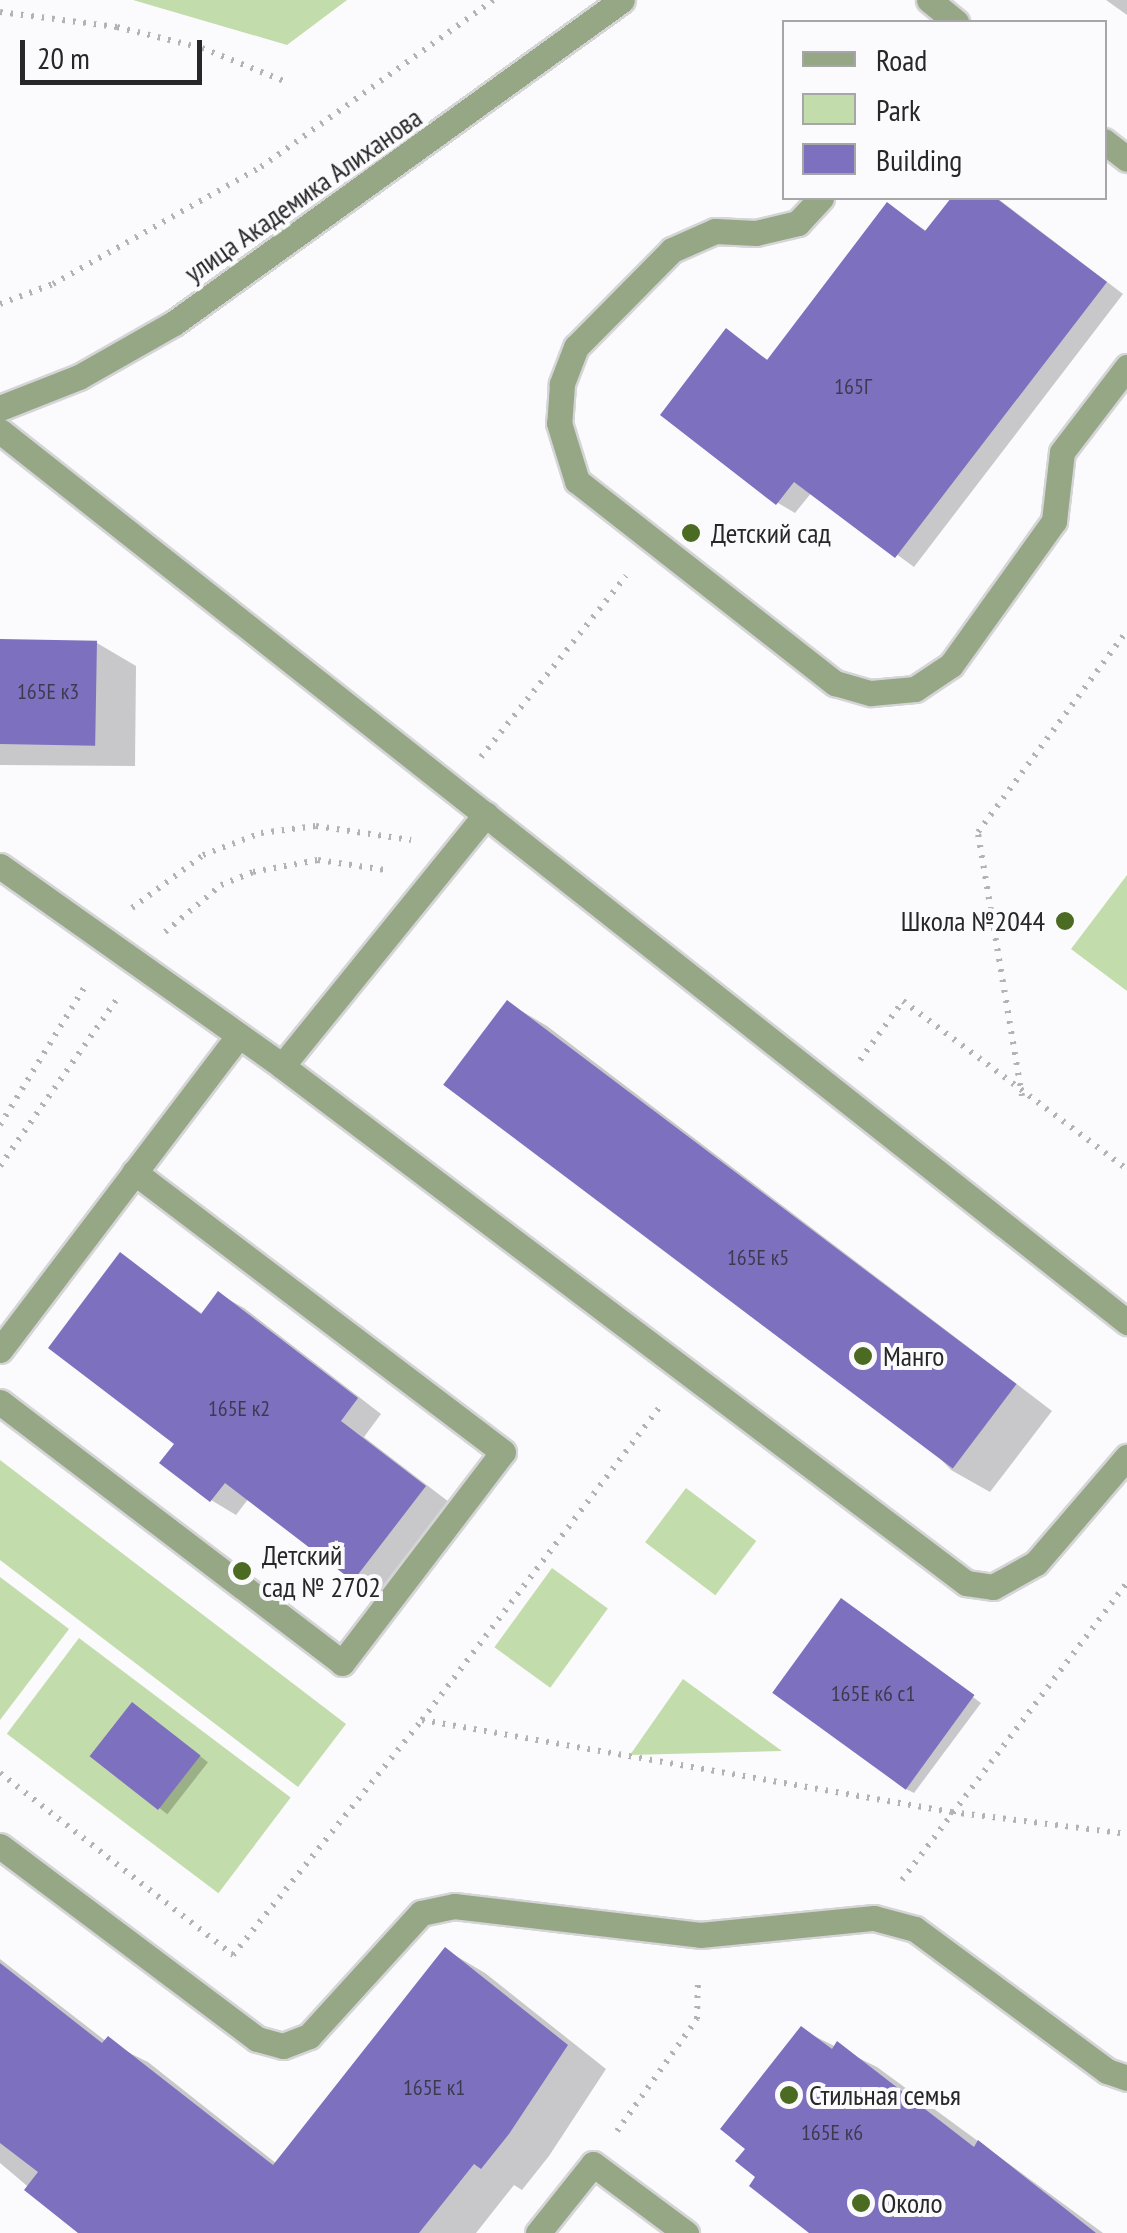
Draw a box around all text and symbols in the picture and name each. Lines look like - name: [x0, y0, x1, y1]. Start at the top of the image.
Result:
- scale bar: [25, 20, 208, 82]
- legend: [782, 20, 1107, 200]
- text: 20 m: [37, 38, 90, 77]
- text: Road: [876, 40, 927, 79]
- text: Park: [876, 90, 921, 129]
- street label: улица Академика Алиханова: [177, 100, 429, 290]
- text: Building: [876, 140, 962, 179]
- house number: 165Г: [834, 374, 872, 400]
- place label: Детский сад: [711, 516, 831, 550]
- marker: Детский сад: [680, 522, 702, 544]
- house number: 165Е к3: [17, 679, 79, 705]
- place label: Школа №2044: [901, 904, 1045, 938]
- marker: Школа №2044: [1054, 910, 1076, 932]
- house number: 165Е к5: [727, 1245, 789, 1271]
- place label: Манго: [883, 1339, 944, 1373]
- marker: Манго: [852, 1345, 874, 1367]
- house number: 165Е к2: [208, 1396, 270, 1422]
- place label: Детский сад № 2702: [262, 1538, 381, 1604]
- marker: Детский сад № 2702: [231, 1560, 253, 1582]
- house number: 165Е к6 с1: [831, 1681, 915, 1707]
- house number: 165Е к1: [403, 2075, 465, 2101]
- place label: Стильная семья: [809, 2078, 961, 2112]
- marker: Стильная семья: [778, 2084, 800, 2106]
- house number: 165Е к6: [801, 2120, 863, 2146]
- place label: Около: [881, 2186, 943, 2220]
- marker: Около: [850, 2192, 872, 2214]

